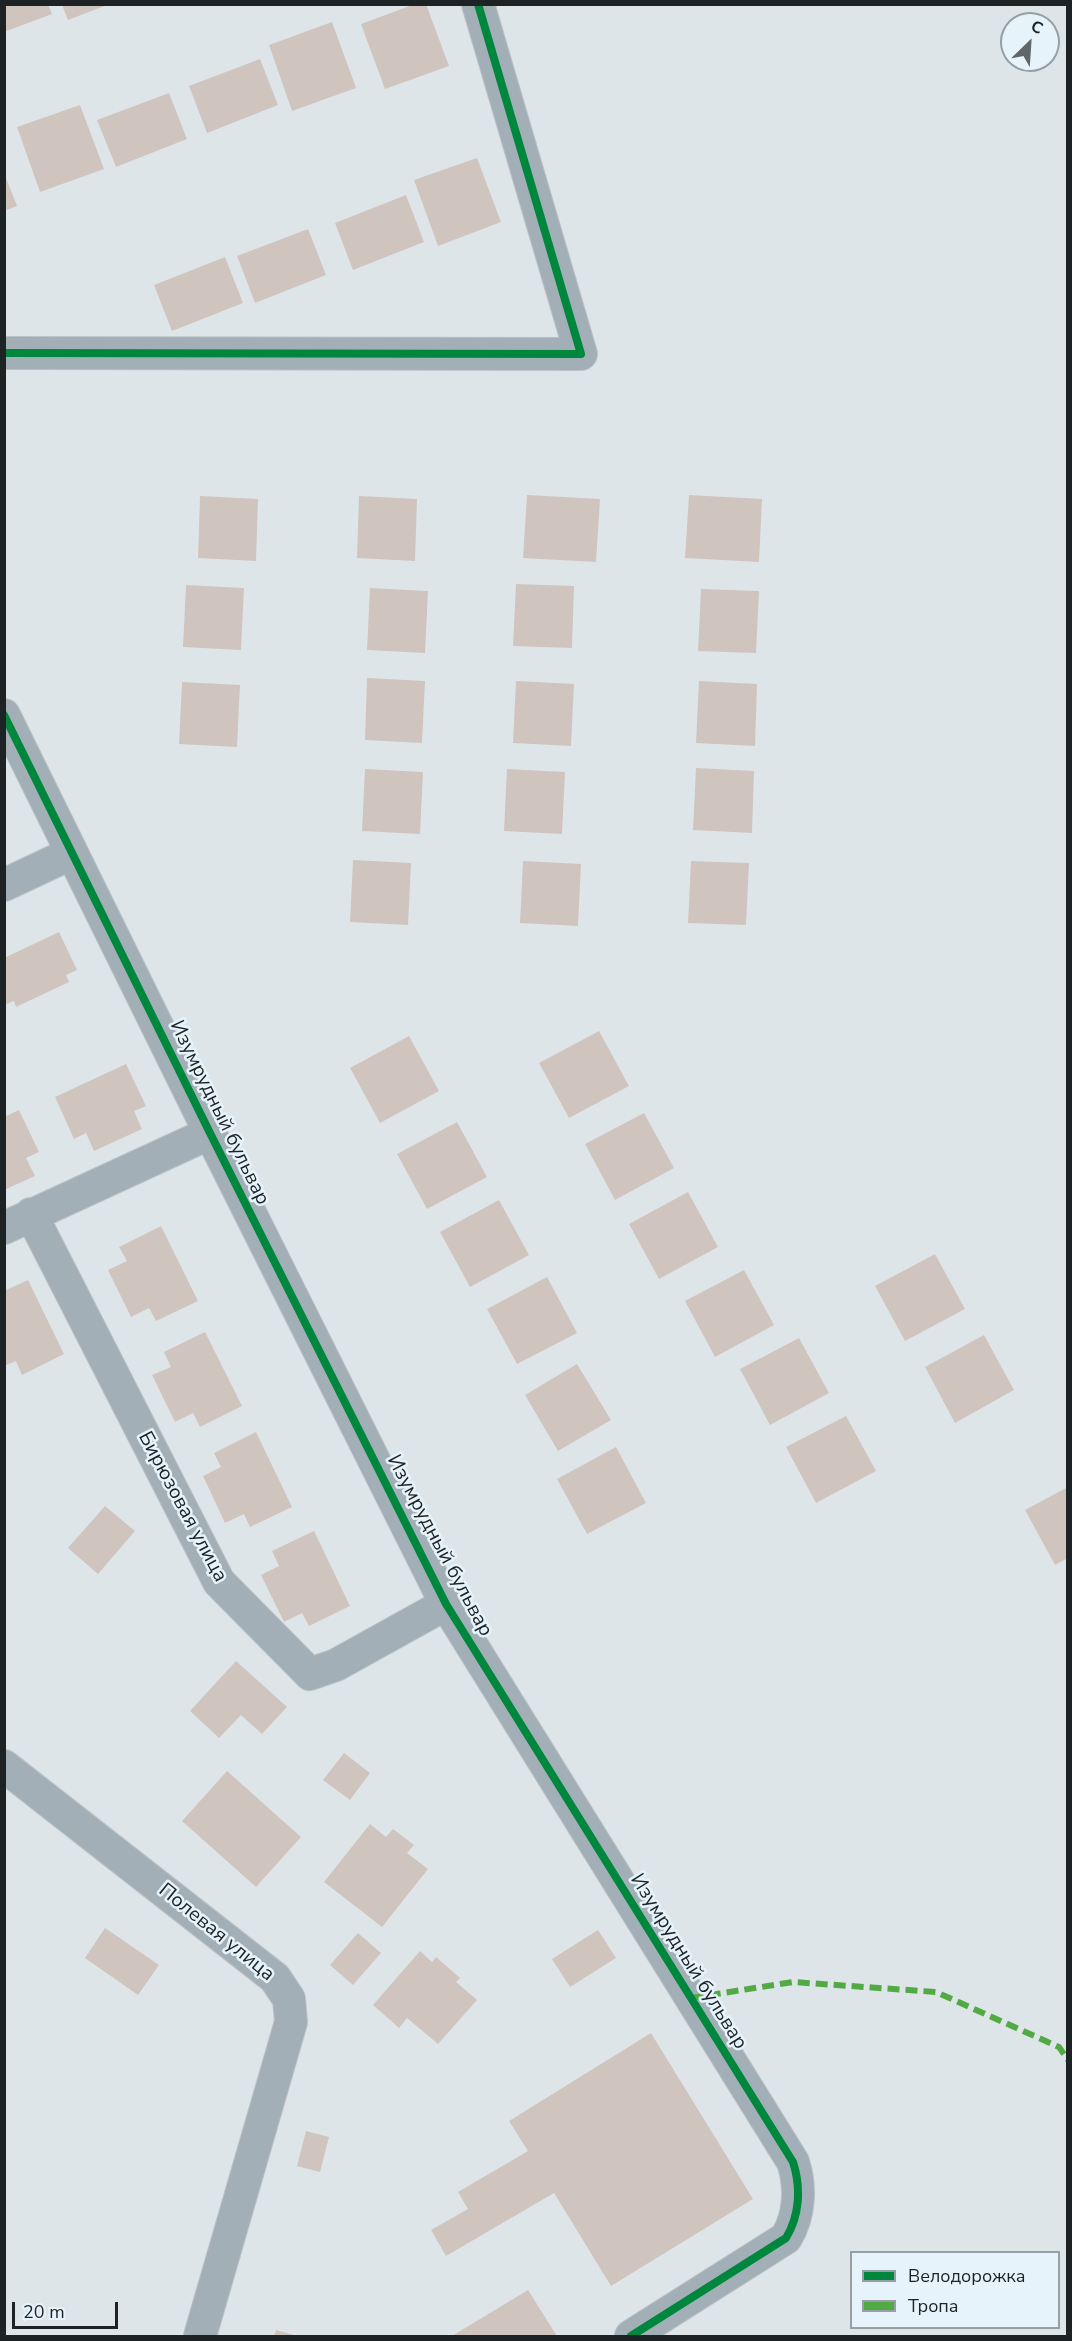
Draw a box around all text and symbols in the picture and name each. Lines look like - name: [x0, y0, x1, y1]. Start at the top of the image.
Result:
- north arrow: [1000, 12, 1060, 72]
- text: С: [1027, 15, 1046, 40]
- street label: Изумрудный бульвар: [164, 1017, 274, 1209]
- street label: Бирюзовая улица: [132, 1428, 232, 1586]
- street label: Изумрудный бульвар: [381, 1451, 497, 1641]
- street label: Изумрудный бульвар: [624, 1870, 752, 2054]
- street label: Полевая улица: [153, 1879, 279, 1987]
- legend: [850, 2251, 1060, 2329]
- text: Велодорожка: [908, 2264, 1025, 2288]
- scale bar: [15, 2290, 122, 2328]
- text: Тропа: [908, 2294, 959, 2318]
- text: 20 m: [23, 2300, 65, 2324]

